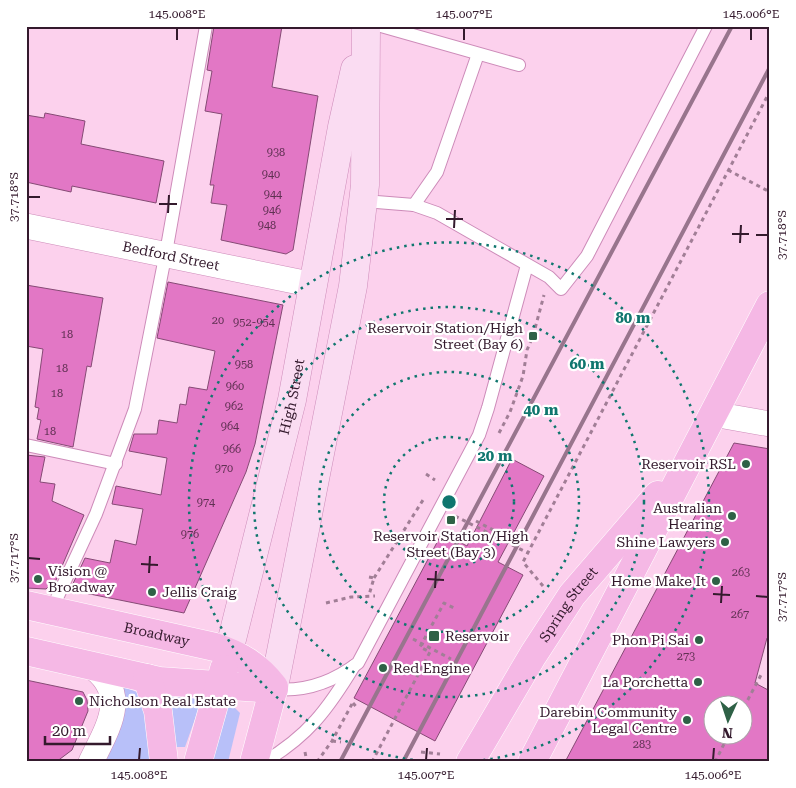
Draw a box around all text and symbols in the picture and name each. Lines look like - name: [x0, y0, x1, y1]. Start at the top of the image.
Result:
- text: 145.008°E: [149, 7, 205, 21]
- text: 145.007°E: [436, 7, 492, 21]
- text: 145.006°E: [723, 7, 779, 21]
- house number: 938: [267, 146, 285, 159]
- house number: 940: [262, 168, 280, 181]
- text: 37.718°S: [7, 172, 21, 222]
- house number: 944: [264, 188, 283, 201]
- house number: 946: [263, 204, 281, 217]
- text: 37.718°S: [775, 210, 789, 260]
- house number: 948: [258, 219, 276, 232]
- street label: Bedford Street: [121, 238, 221, 273]
- text: 80 m: [615, 309, 651, 327]
- house number: 20: [212, 314, 224, 327]
- house number: 952-954: [233, 316, 276, 329]
- place label: Reservoir Station/High Street (Bay 6): [367, 320, 523, 352]
- house number: 18: [61, 328, 73, 341]
- marker: Reservoir Station/High Street (Bay 6): [527, 330, 539, 342]
- text: 60 m: [569, 355, 605, 373]
- house number: 958: [235, 358, 253, 371]
- street label: High Street: [276, 358, 307, 436]
- house number: 18: [56, 362, 68, 375]
- house number: 960: [226, 380, 244, 393]
- house number: 18: [51, 387, 63, 400]
- house number: 962: [225, 400, 243, 413]
- text: 40 m: [523, 401, 559, 419]
- house number: 964: [221, 420, 240, 433]
- house number: 18: [44, 425, 56, 438]
- house number: 966: [223, 443, 241, 456]
- text: 20 m: [477, 447, 513, 465]
- place label: Reservoir RSL: [641, 456, 736, 472]
- marker: Reservoir RSL: [740, 458, 752, 470]
- house number: 970: [215, 462, 233, 475]
- centre of rings: [440, 493, 458, 511]
- house number: 974: [197, 496, 216, 509]
- place label: Australian Hearing: [653, 500, 722, 532]
- marker: Australian Hearing: [726, 510, 738, 522]
- marker: Reservoir Station/High Street (Bay 3): [445, 514, 457, 526]
- house number: 976: [181, 528, 199, 541]
- place label: Reservoir Station/High Street (Bay 3): [373, 528, 529, 560]
- text: 37.717°S: [7, 533, 21, 583]
- place label: Shine Lawyers: [616, 534, 715, 550]
- marker: Shine Lawyers: [719, 536, 731, 548]
- place label: Vision @ Broadway: [48, 563, 115, 595]
- street label: Spring Street: [536, 563, 601, 645]
- house number: 263: [732, 566, 750, 579]
- text: 37.717°S: [775, 572, 789, 622]
- marker: Vision @ Broadway: [32, 573, 44, 585]
- place label: Home Make It: [611, 573, 706, 589]
- marker: Home Make It: [710, 575, 722, 587]
- place label: Jellis Craig: [162, 584, 236, 600]
- marker: Jellis Craig: [146, 586, 158, 598]
- house number: 267: [731, 608, 749, 621]
- street label: Broadway: [122, 619, 192, 649]
- place label: Reservoir: [445, 628, 509, 644]
- marker: Reservoir: [427, 629, 441, 643]
- place label: Phon Pi Sai: [612, 632, 690, 648]
- marker: Phon Pi Sai: [693, 634, 705, 646]
- house number: 273: [677, 650, 695, 663]
- place label: Red Engine: [393, 660, 470, 676]
- marker: Red Engine: [377, 662, 389, 674]
- place label: La Porchetta: [603, 674, 688, 690]
- marker: La Porchetta: [692, 676, 704, 688]
- place label: Nicholson Real Estate: [89, 693, 236, 709]
- marker: Nicholson Real Estate: [73, 695, 85, 707]
- north arrow: [704, 696, 754, 746]
- place label: Darebin Community Legal Centre: [539, 704, 678, 736]
- scale bar: [45, 713, 110, 745]
- marker: Darebin Community Legal Centre: [681, 714, 693, 726]
- text: 20 m: [52, 722, 87, 740]
- text: N: [721, 725, 733, 741]
- house number: 283: [633, 738, 651, 751]
- text: 145.008°E: [111, 768, 167, 782]
- text: 145.007°E: [398, 768, 454, 782]
- text: 145.006°E: [685, 768, 741, 782]

